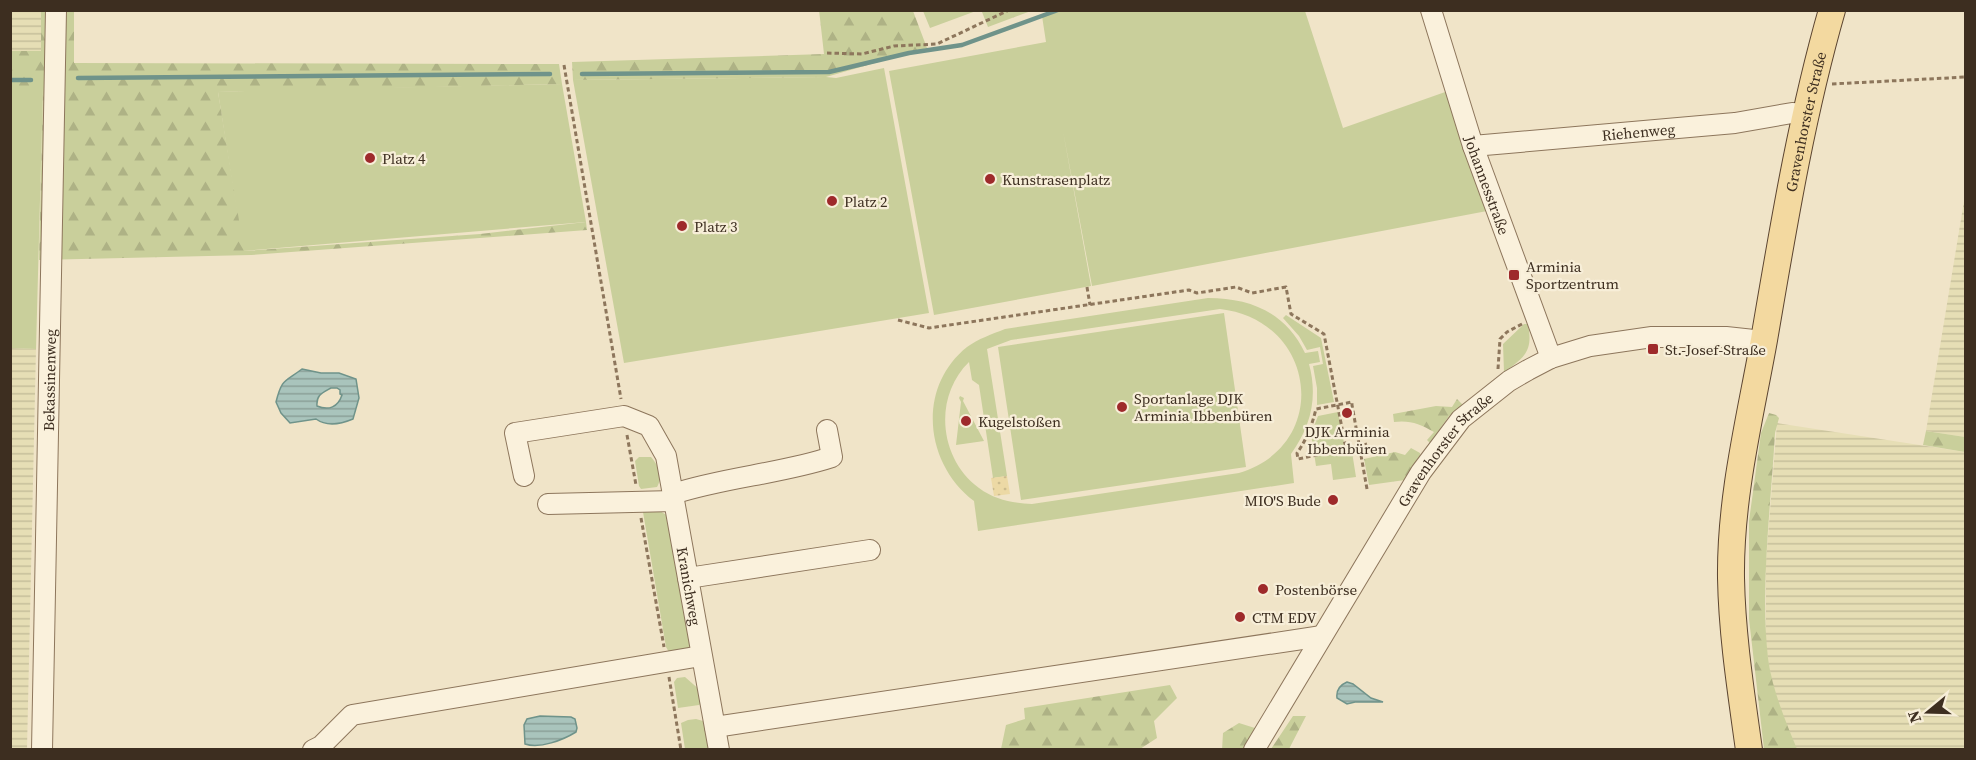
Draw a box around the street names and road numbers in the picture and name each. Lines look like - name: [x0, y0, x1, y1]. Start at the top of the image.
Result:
- street label: Gravenhorster Straße: [1780, 49, 1831, 193]
- street label: Riehenweg: [1601, 118, 1676, 145]
- street label: Johannesstraße: [1460, 132, 1515, 238]
- street label: Bekassinenweg: [38, 328, 60, 431]
- street label: Gravenhorster Straße: [1392, 387, 1497, 511]
- street label: Kranichweg: [672, 545, 707, 628]

